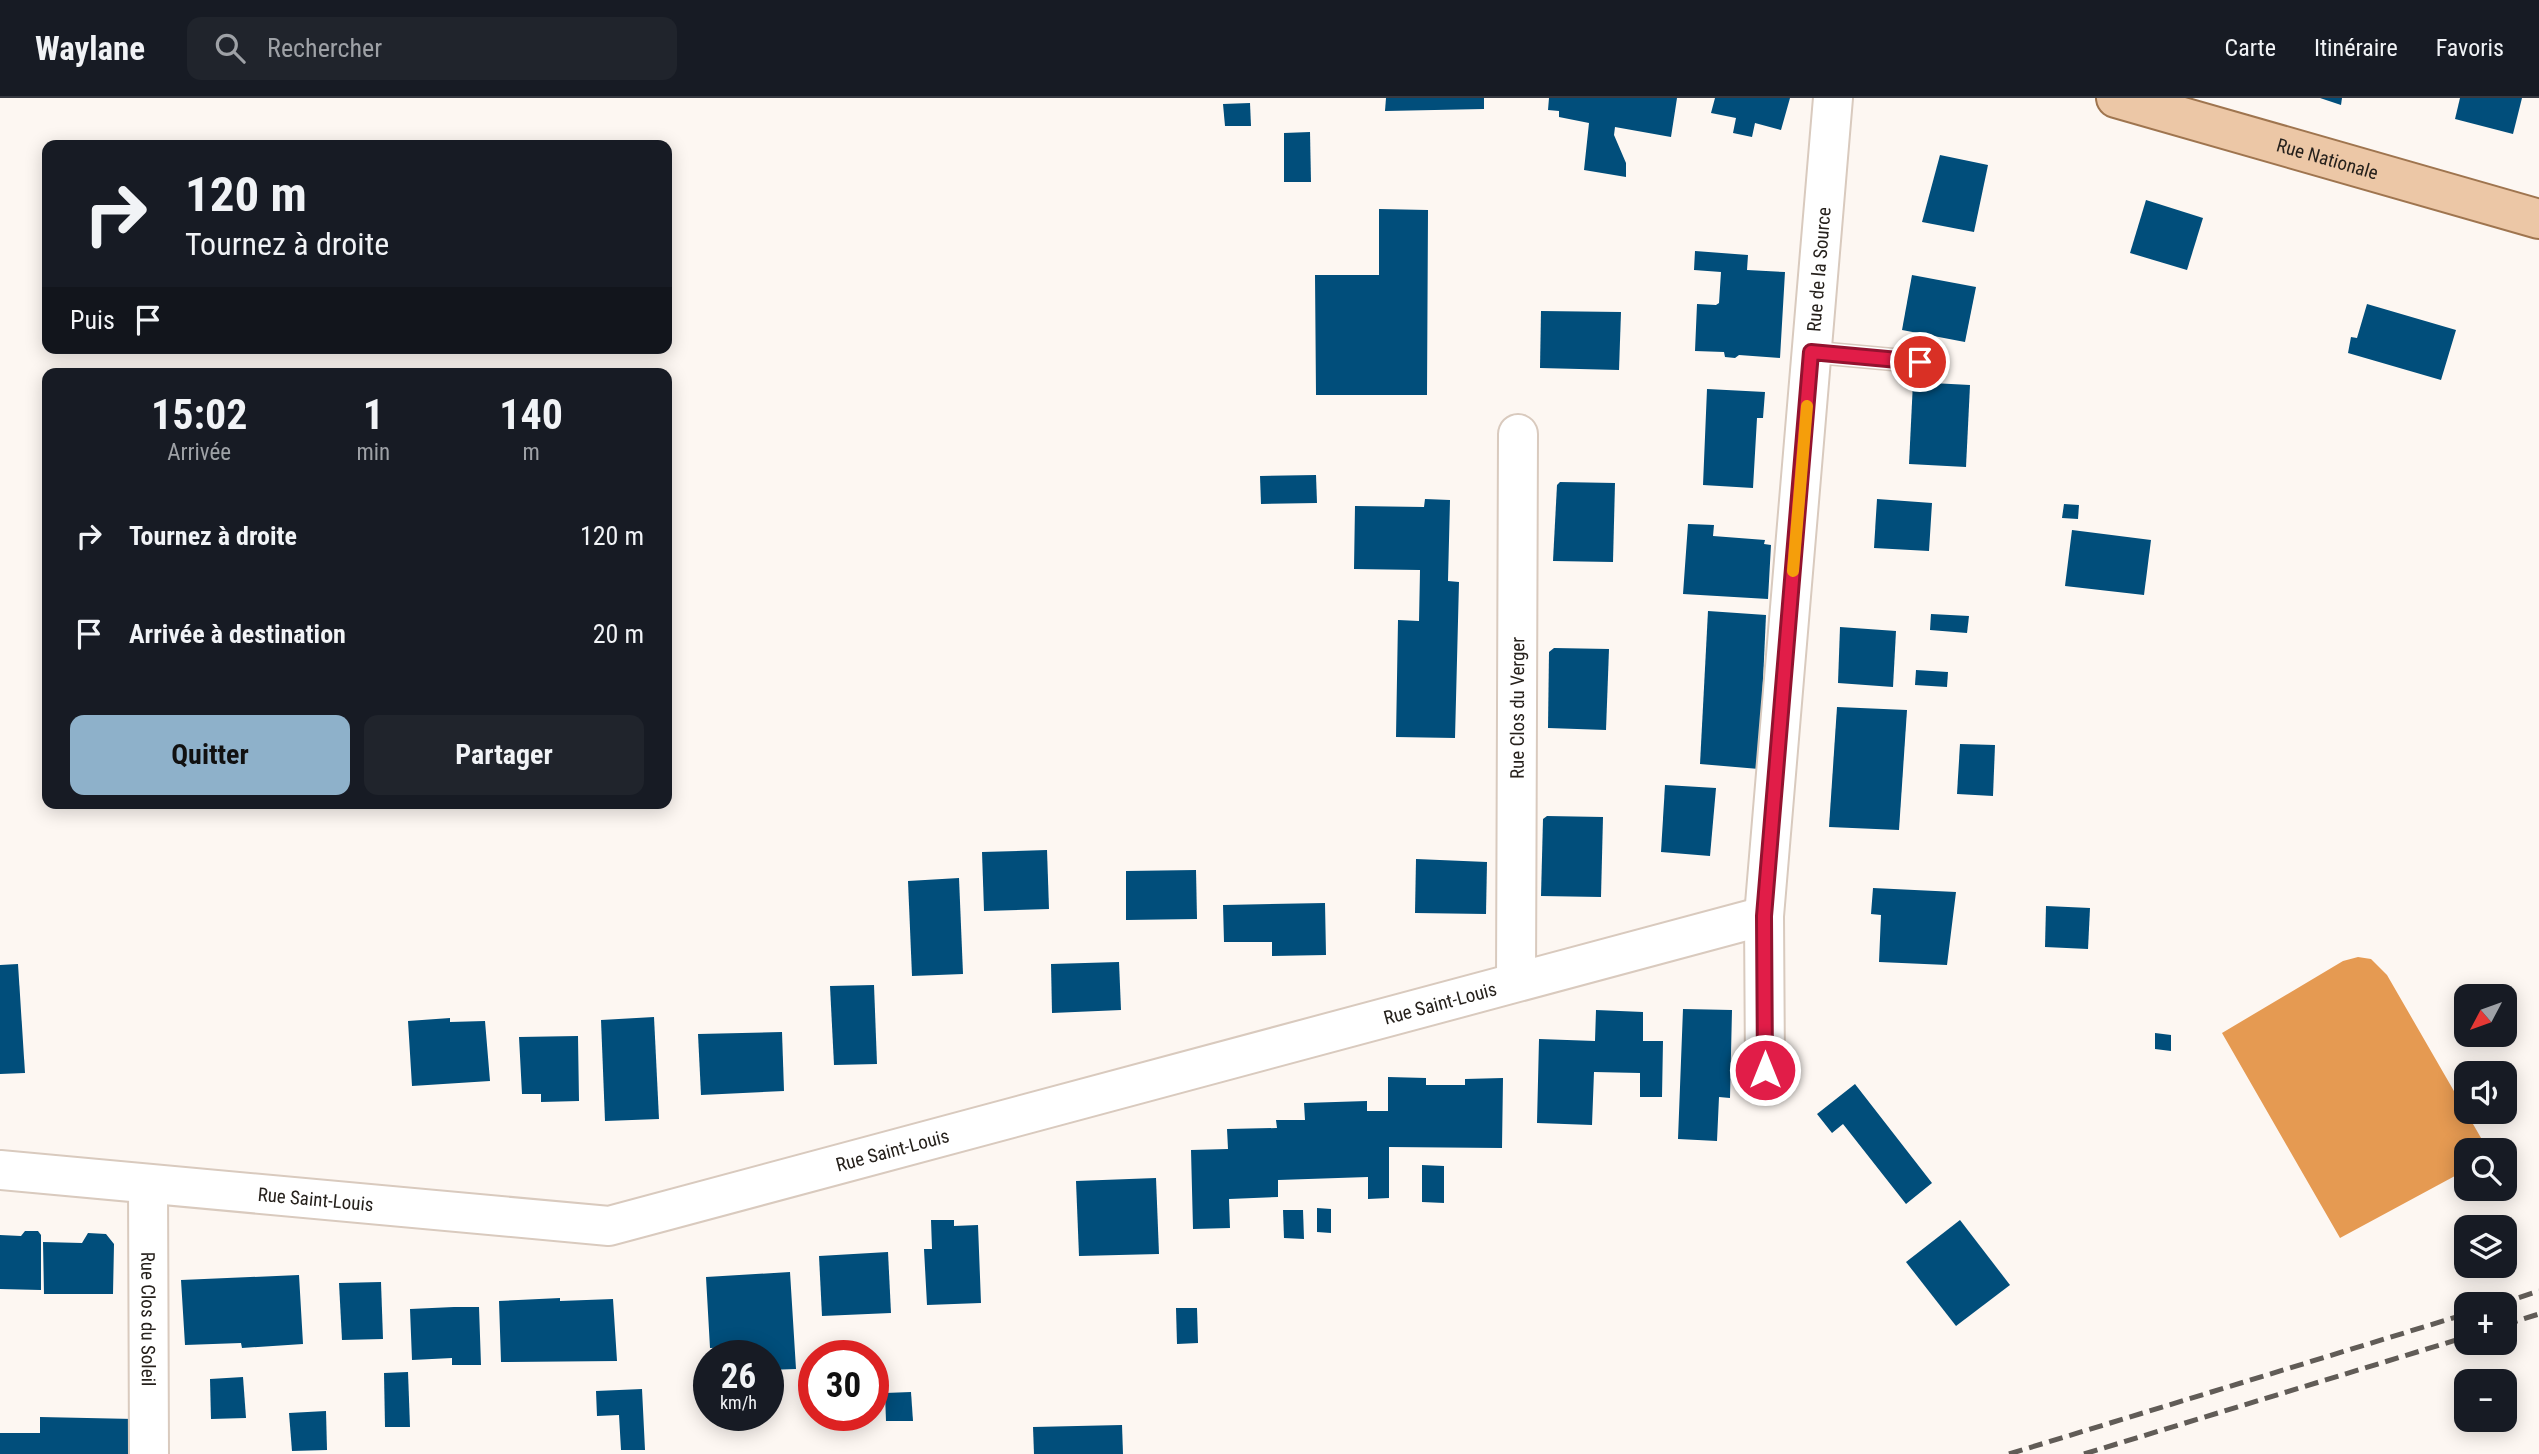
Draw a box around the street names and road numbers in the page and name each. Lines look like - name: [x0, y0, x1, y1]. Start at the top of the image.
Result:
- street label: Rue Nationale: [2274, 134, 2381, 184]
- street label: Rue de la Source: [1802, 206, 1836, 333]
- street label: Rue Clos du Verger: [1506, 637, 1529, 779]
- street label: Rue Saint-Louis: [1381, 977, 1499, 1030]
- street label: Rue Saint-Louis: [833, 1124, 952, 1177]
- street label: Rue Saint-Louis: [257, 1183, 375, 1216]
- street label: Rue Clos du Soleil: [136, 1252, 160, 1386]

